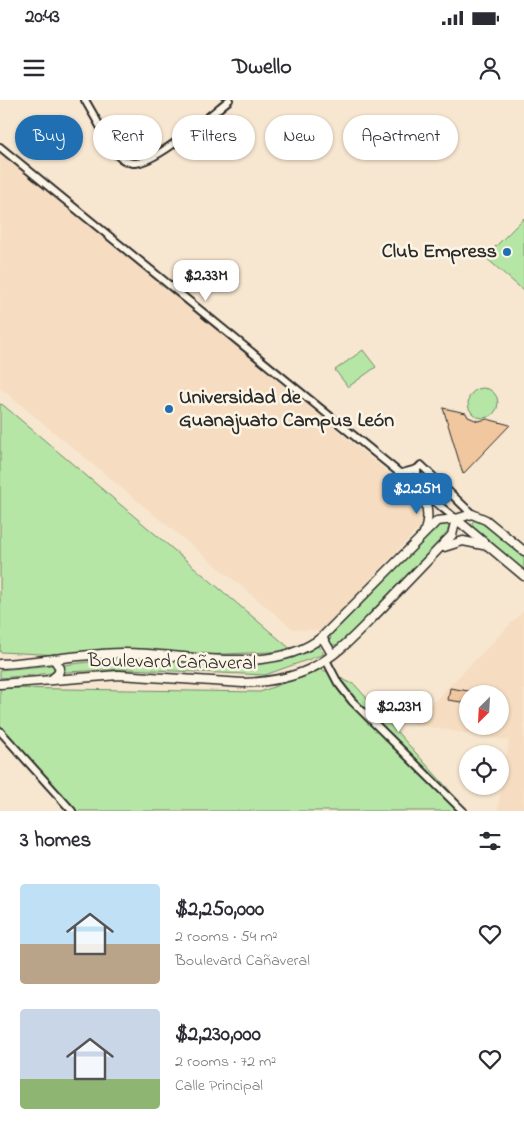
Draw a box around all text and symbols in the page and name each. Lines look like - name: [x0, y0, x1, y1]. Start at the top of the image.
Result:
- text: 20:43: [25, 4, 60, 31]
- text: Dwello: [232, 52, 292, 84]
- icon: menu: [20, 54, 48, 82]
- icon: person: [476, 54, 504, 82]
- chip: Buy: [15, 115, 83, 160]
- chip: Rent: [93, 115, 162, 160]
- chip: Filters: [172, 115, 255, 160]
- chip: New: [265, 115, 333, 160]
- chip: Apartment: [343, 115, 458, 160]
- place label: Club Empress: [382, 238, 497, 267]
- marker: Club Empress: [501, 246, 513, 258]
- pin: $2.33M: [165, 260, 247, 302]
- text: $2.33M: [184, 264, 228, 288]
- place label: Universidad de Guanajuato Campus León: [179, 384, 394, 436]
- marker: Universidad de Guanajuato Campus León: [163, 403, 175, 415]
- pin: $2.25M: [376, 472, 458, 515]
- text: $2.25M: [393, 477, 441, 501]
- street label: Boulevard Cañaveral: [86, 647, 257, 679]
- north arrow: [459, 685, 509, 735]
- map controls: [459, 685, 509, 795]
- pin: $2.23M: [358, 690, 440, 733]
- text: $2.23M: [376, 695, 422, 719]
- button: locate: [459, 745, 509, 795]
- text: 3 homes: [20, 826, 91, 856]
- icon: filters: [476, 827, 504, 855]
- text: $2,250,000: [175, 895, 264, 925]
- icon: home: [60, 904, 120, 964]
- icon: heart: [476, 920, 504, 948]
- text: 2 rooms · 54 m²: [175, 925, 277, 949]
- text: Boulevard Cañaveral: [175, 949, 310, 973]
- text: $2,230,000: [175, 1020, 261, 1050]
- icon: home: [60, 1029, 120, 1089]
- icon: heart: [476, 1045, 504, 1073]
- text: 2 rooms · 72 m²: [175, 1050, 276, 1074]
- text: Calle Principal: [175, 1074, 263, 1098]

